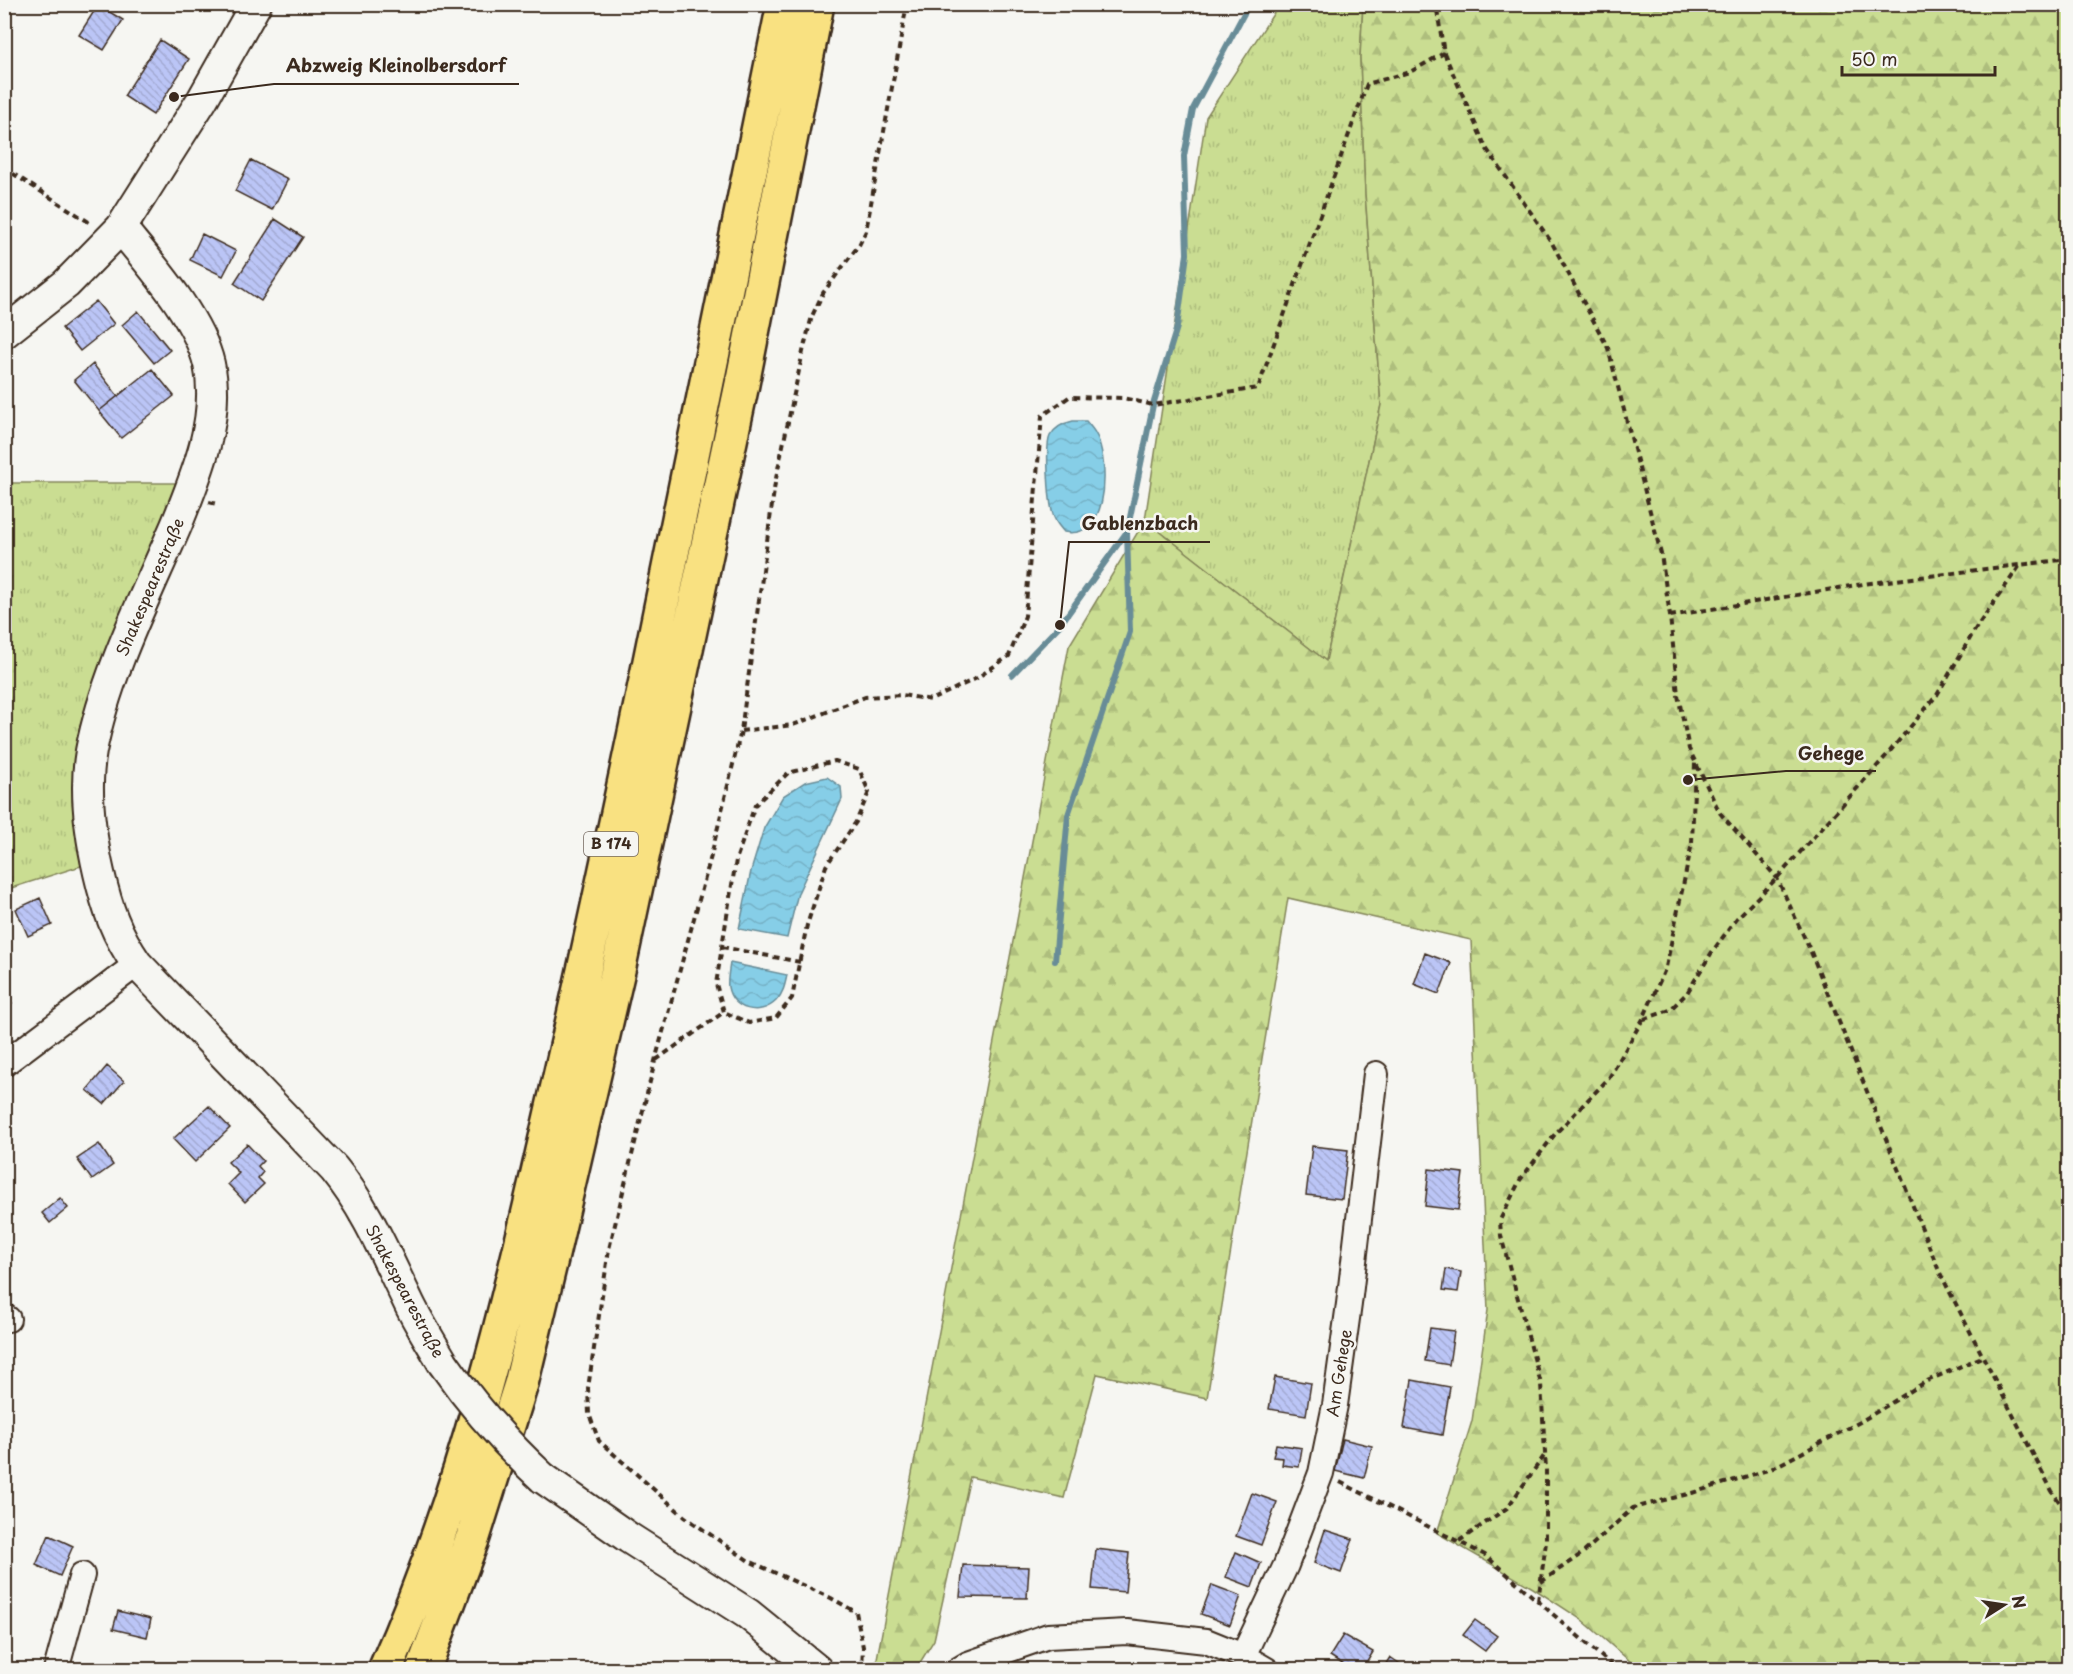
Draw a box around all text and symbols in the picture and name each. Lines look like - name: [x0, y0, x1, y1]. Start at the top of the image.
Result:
- scale bar: [1842, 39, 1995, 77]
- text: 50 m: [1851, 45, 1898, 72]
- callout: Abzweig Kleinolbersdorf: [274, 48, 519, 84]
- text: Abzweig Kleinolbersdorf: [286, 51, 508, 78]
- callout: Gablenzbach: [1069, 506, 1210, 542]
- text: Gablenzbach: [1082, 509, 1198, 536]
- street label: Shakespearestraße: [109, 514, 189, 660]
- callout: Gehege: [1786, 735, 1876, 771]
- text: Gehege: [1798, 739, 1864, 766]
- road number: B 174: [584, 832, 638, 856]
- street label: Shakespearestraße: [361, 1219, 451, 1362]
- street label: Am Gehege: [1319, 1327, 1357, 1418]
- north arrow: [1974, 1575, 2034, 1635]
- text: N: [2007, 1593, 2033, 1610]

